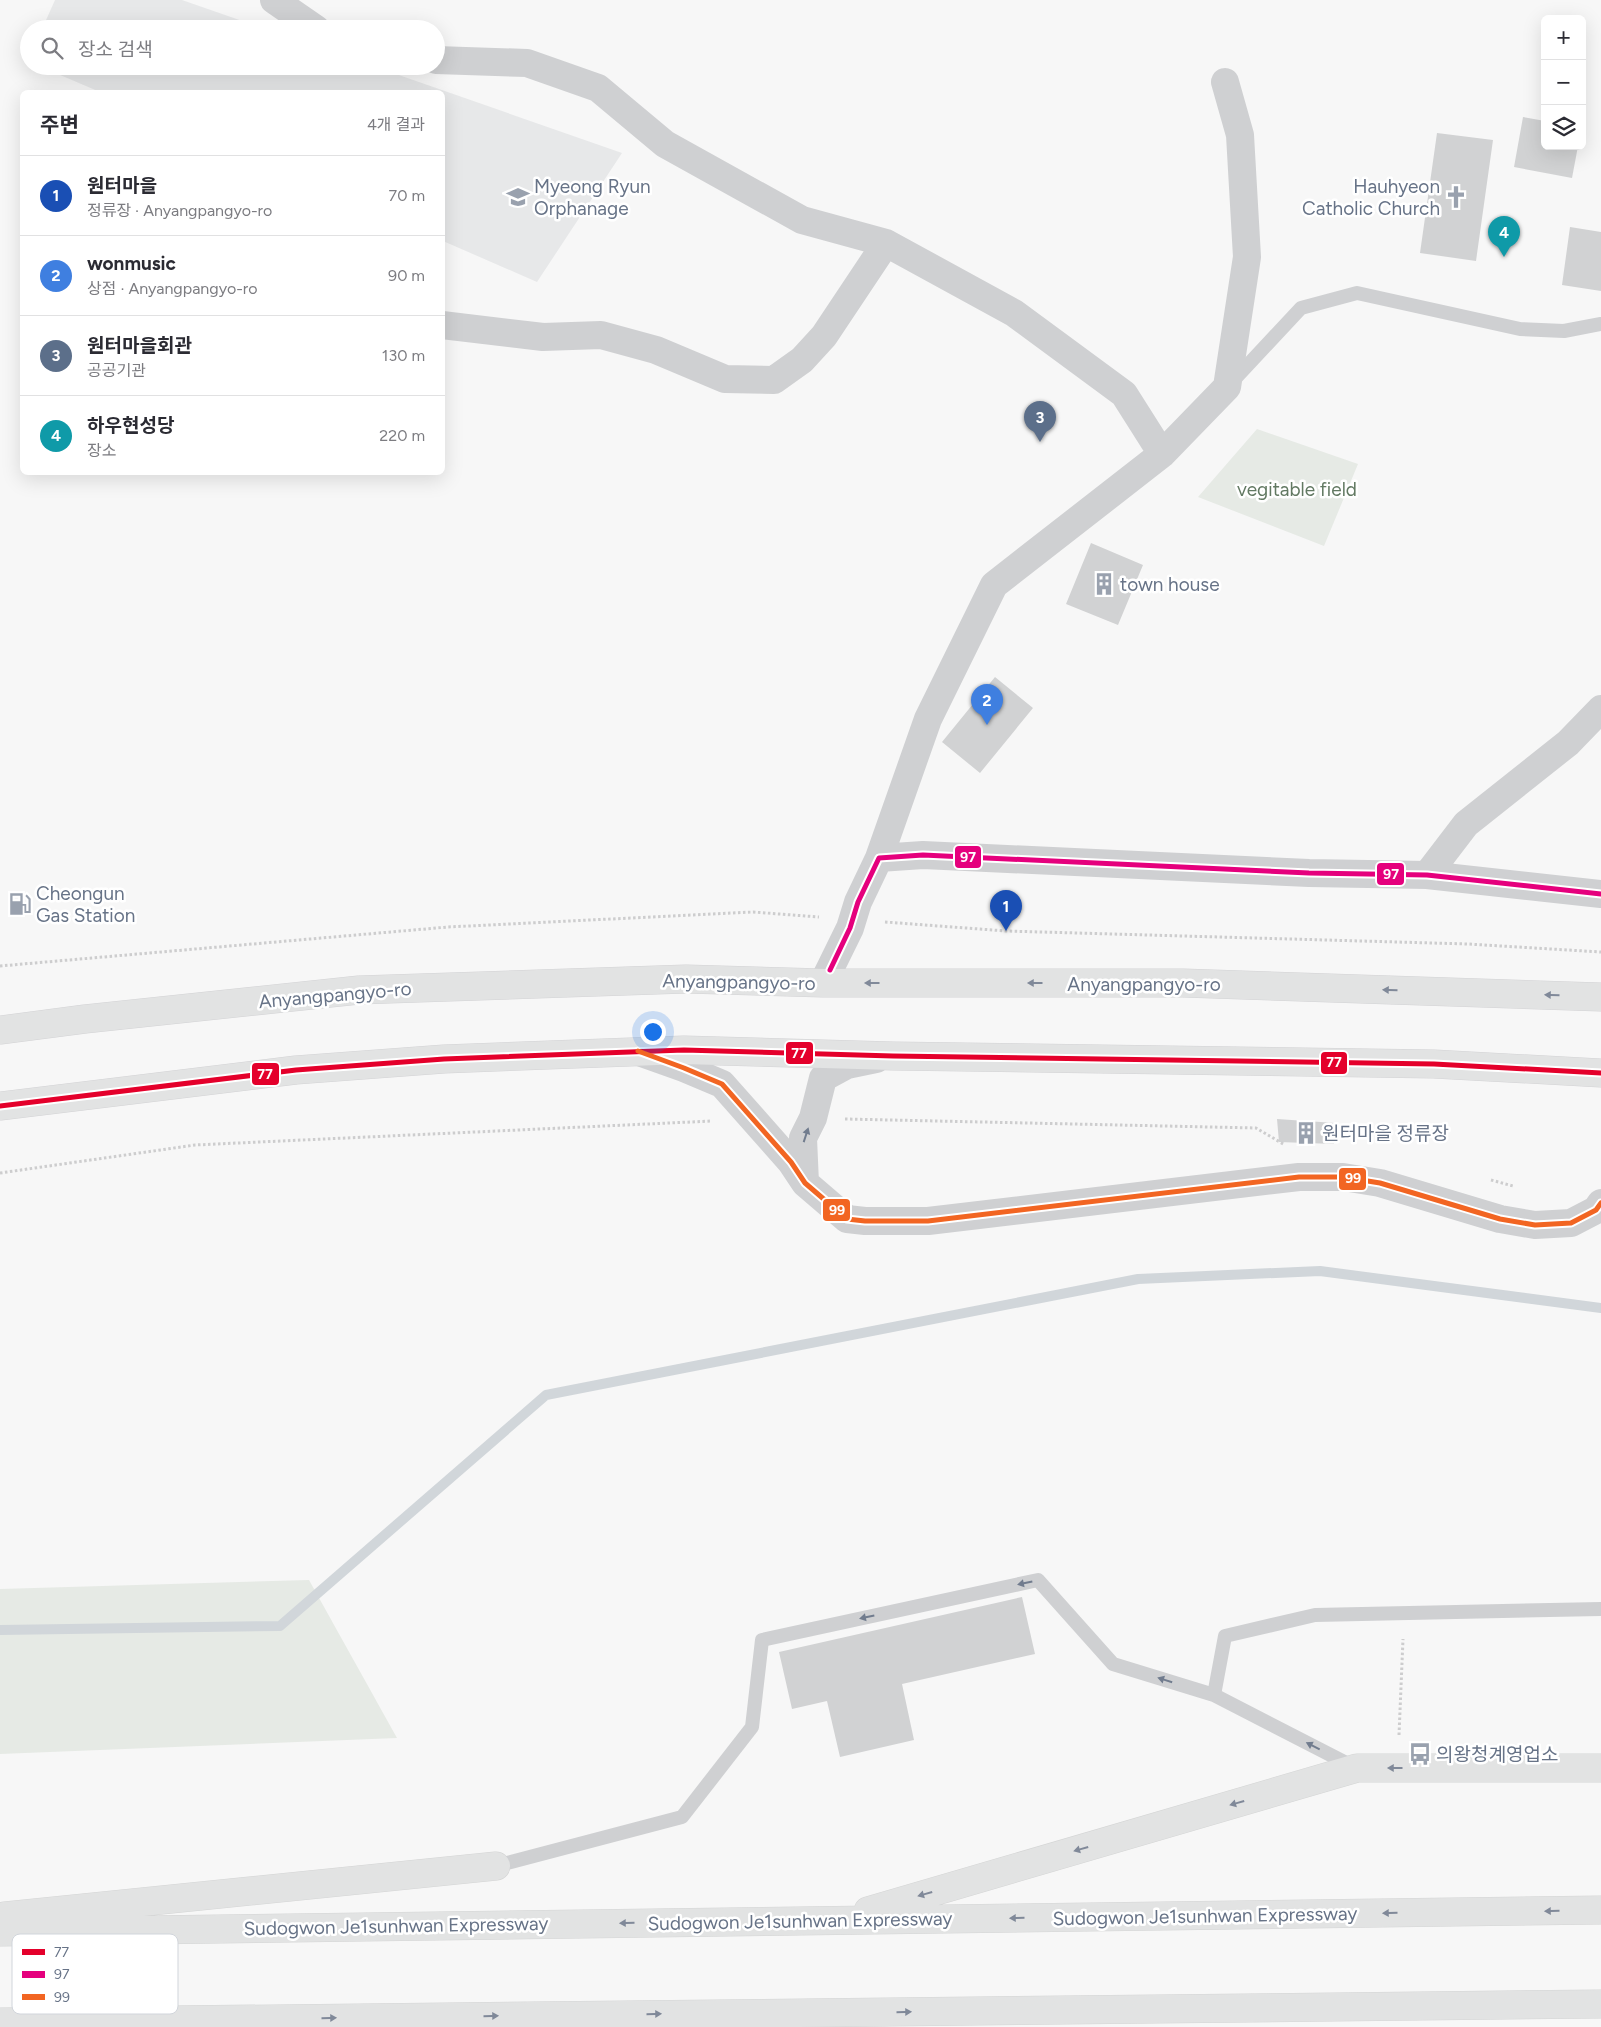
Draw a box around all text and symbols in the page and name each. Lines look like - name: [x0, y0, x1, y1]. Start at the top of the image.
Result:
- map controls: [1541, 15, 1586, 150]
- button: +: [1541, 15, 1586, 60]
- search box: [20, 20, 445, 75]
- icon: search: [38, 34, 66, 62]
- text: 장소 검색: [78, 38, 153, 61]
- button: −: [1541, 60, 1586, 105]
- button: layers: [1541, 105, 1586, 150]
- text: 주변: [40, 112, 79, 137]
- text: 4개 결과: [367, 115, 425, 134]
- text: 원터마을: [87, 174, 157, 197]
- place label: Myeong Ryun Orphanage: [534, 175, 651, 220]
- place label: Hauhyeon Catholic Church: [1302, 175, 1440, 220]
- school or university icon: Myeong Ryun Orphanage: [505, 184, 531, 210]
- church icon: Hauhyeon Catholic Church: [1443, 184, 1469, 210]
- text: 1: [53, 186, 59, 205]
- text: 70 m: [389, 186, 425, 205]
- text: 정류장 · Anyangpangyo-ro: [87, 201, 272, 220]
- pin: 4: [1488, 216, 1520, 257]
- text: wonmusic: [87, 252, 176, 275]
- text: 2: [51, 266, 61, 285]
- text: 90 m: [388, 266, 425, 285]
- text: 상점 · Anyangpangyo-ro: [87, 279, 258, 298]
- text: 원터마을회관: [87, 334, 192, 357]
- text: 3: [52, 346, 60, 365]
- text: 130 m: [382, 346, 425, 365]
- text: 공공기관: [87, 361, 146, 380]
- pin: 3: [1024, 401, 1056, 442]
- text: 하우현성당: [87, 414, 174, 437]
- text: 4: [51, 426, 61, 445]
- text: 220 m: [379, 426, 425, 445]
- text: 장소: [87, 441, 116, 460]
- park label: vegitable field: [1237, 478, 1357, 501]
- building icon: town house: [1091, 571, 1117, 597]
- place label: town house: [1120, 573, 1220, 596]
- pin: 2: [971, 684, 1003, 725]
- line badge: 97: [954, 845, 982, 869]
- text: 97: [960, 849, 976, 866]
- line badge: 97: [1376, 862, 1405, 886]
- text: 97: [1383, 866, 1399, 883]
- place label: Cheongun Gas Station: [36, 882, 135, 927]
- pin: 1: [990, 890, 1022, 931]
- fuel station icon: Cheongun Gas Station: [7, 891, 33, 917]
- street label: Anyangpangyo-ro: [662, 969, 816, 995]
- street label: Anyangpangyo-ro: [1067, 973, 1221, 996]
- street label: Anyangpangyo-ro: [258, 977, 412, 1013]
- one-way arrow: [864, 979, 880, 987]
- one-way arrow: [1027, 979, 1043, 987]
- one-way arrow: [1382, 986, 1398, 994]
- one-way arrow: [1544, 991, 1560, 999]
- your location: [640, 1019, 666, 1045]
- line badge: 77: [785, 1041, 814, 1065]
- text: 77: [791, 1045, 807, 1062]
- line badge: 77: [1320, 1051, 1348, 1075]
- text: 77: [1326, 1054, 1342, 1071]
- line badge: 77: [251, 1062, 280, 1086]
- text: 77: [257, 1066, 273, 1083]
- building icon: 원터마을 정류장: [1293, 1120, 1319, 1146]
- place label: 원터마을 정류장: [1322, 1122, 1449, 1145]
- one-way arrow: [802, 1127, 810, 1142]
- line badge: 99: [1338, 1167, 1367, 1191]
- text: 99: [1345, 1170, 1361, 1187]
- line badge: 99: [822, 1198, 851, 1222]
- text: 99: [829, 1202, 845, 1219]
- one-way arrow: [1018, 1579, 1033, 1587]
- one-way arrow: [859, 1613, 874, 1621]
- one-way arrow: [1158, 1675, 1173, 1683]
- bus stop icon: 의왕청계영업소: [1407, 1741, 1433, 1767]
- one-way arrow: [1306, 1742, 1320, 1750]
- place label: 의왕청계영업소: [1436, 1743, 1558, 1766]
- one-way arrow: [1387, 1764, 1403, 1772]
- one-way arrow: [1230, 1800, 1245, 1808]
- one-way arrow: [1074, 1845, 1089, 1853]
- one-way arrow: [918, 1891, 933, 1899]
- street label: Sudogwon Je1sunhwan Expressway: [1052, 1902, 1358, 1930]
- street label: Sudogwon Je1sunhwan Expressway: [647, 1907, 953, 1935]
- one-way arrow: [1544, 1907, 1560, 1915]
- one-way arrow: [1382, 1909, 1398, 1917]
- street label: Sudogwon Je1sunhwan Expressway: [243, 1912, 549, 1940]
- one-way arrow: [1009, 1914, 1025, 1922]
- one-way arrow: [619, 1919, 635, 1927]
- legend: [12, 1934, 178, 2014]
- text: 77: [54, 1944, 70, 1961]
- text: 97: [54, 1966, 70, 1983]
- text: 99: [54, 1989, 70, 2006]
- one-way arrow: [896, 2007, 912, 2015]
- one-way arrow: [646, 2010, 662, 2018]
- one-way arrow: [483, 2012, 499, 2020]
- one-way arrow: [321, 2014, 337, 2022]

